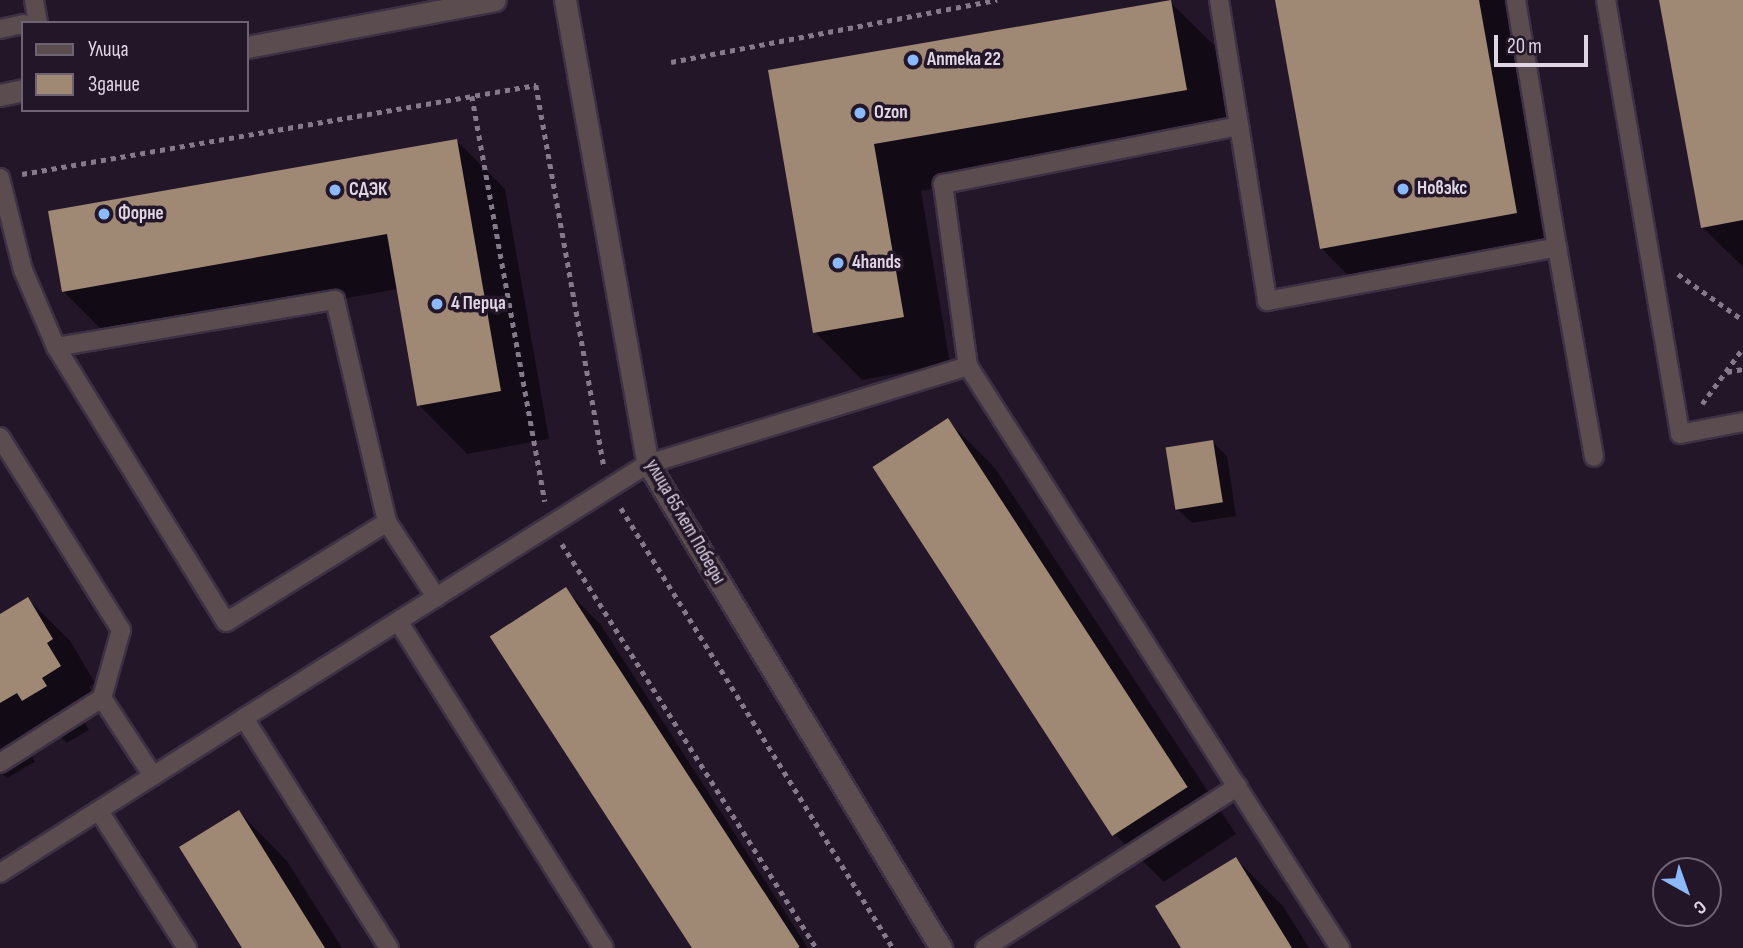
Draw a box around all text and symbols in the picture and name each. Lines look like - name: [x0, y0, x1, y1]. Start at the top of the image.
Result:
- legend: [21, 21, 248, 112]
- scale bar: [1498, 21, 1592, 65]
- text: 20 m: [1507, 34, 1542, 59]
- text: Улица: [88, 37, 129, 62]
- place label: Аптека 22: [927, 49, 1001, 71]
- marker: Аптека 22: [905, 52, 921, 68]
- text: Здание: [88, 72, 140, 97]
- place label: Ozon: [874, 102, 908, 124]
- marker: Ozon: [852, 105, 868, 121]
- place label: Новэкс: [1417, 178, 1467, 200]
- place label: СДЭК: [349, 179, 387, 201]
- marker: Новэкс: [1395, 181, 1411, 197]
- marker: СДЭК: [327, 182, 343, 198]
- place label: Форне: [118, 203, 164, 225]
- marker: Форне: [96, 206, 112, 222]
- place label: 4hands: [852, 252, 901, 274]
- marker: 4hands: [830, 255, 846, 271]
- place label: 4 Перца: [451, 293, 506, 315]
- marker: 4 Перца: [429, 296, 445, 312]
- street label: улица 65 лет Победы: [640, 456, 730, 588]
- north arrow: [1652, 857, 1722, 927]
- text: С: [1688, 895, 1711, 919]

